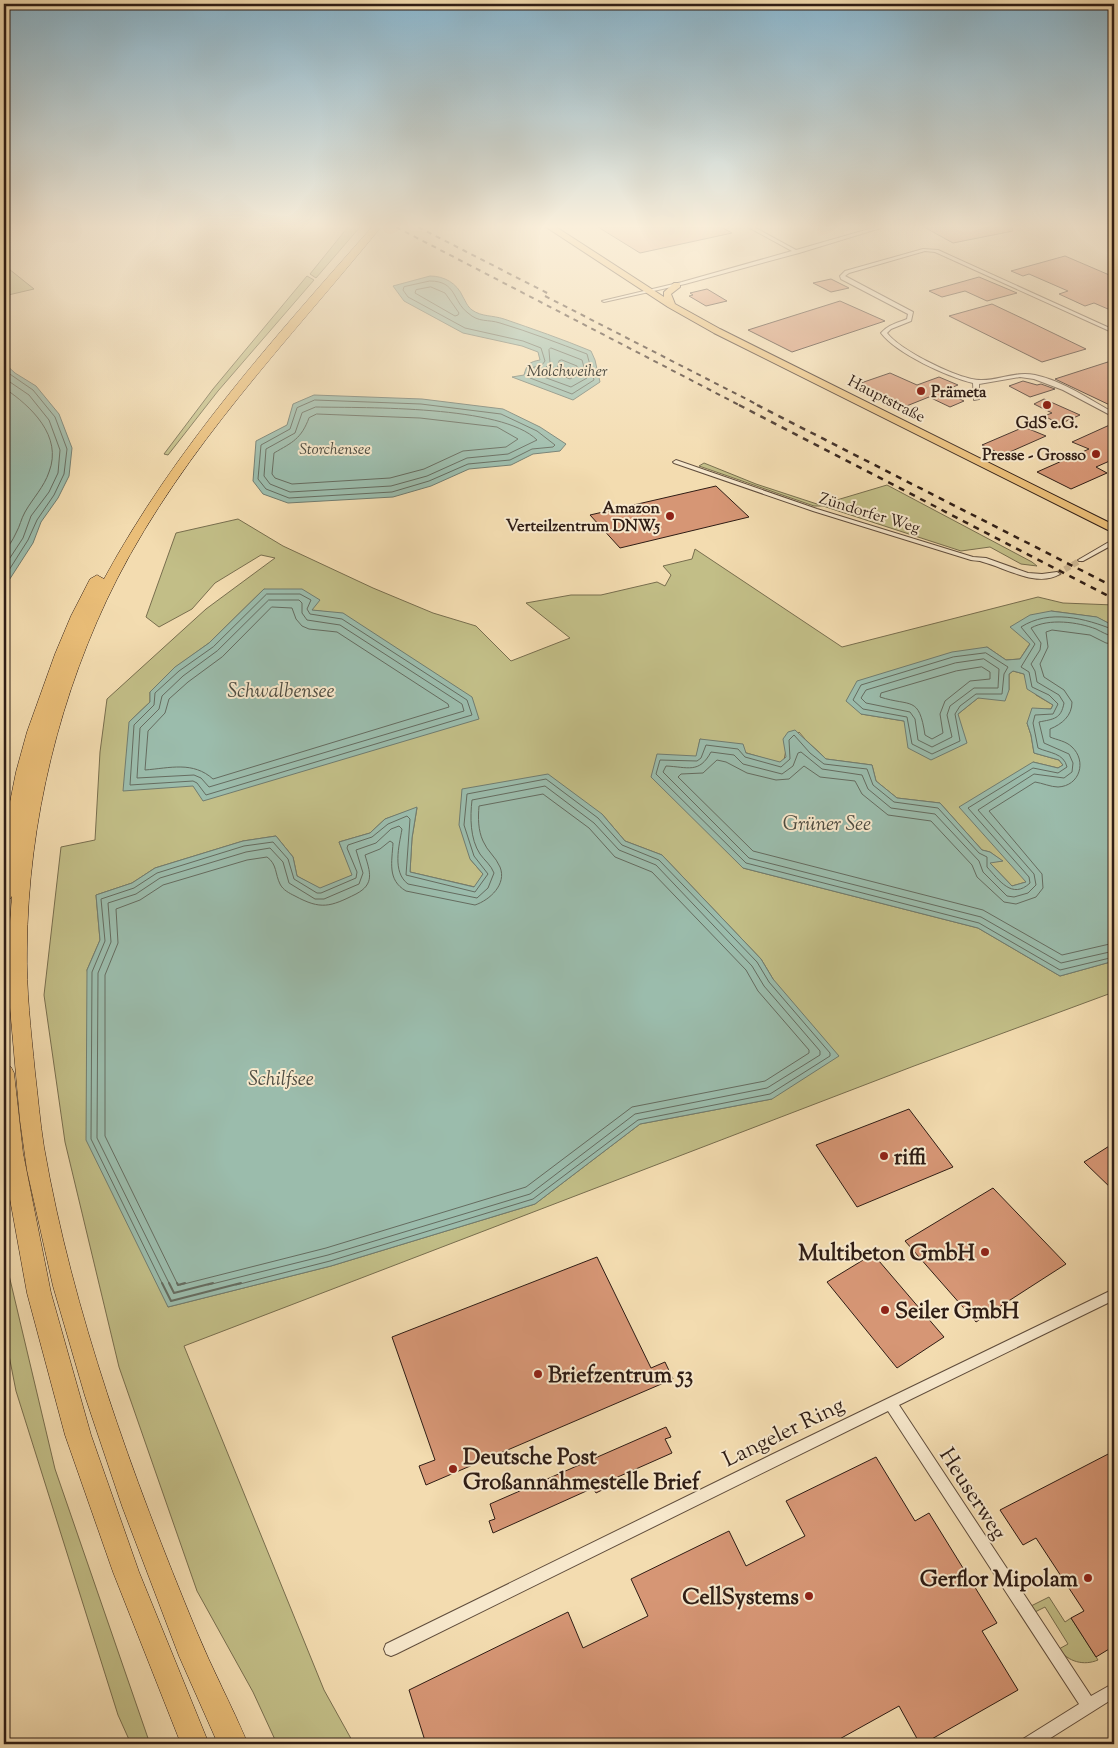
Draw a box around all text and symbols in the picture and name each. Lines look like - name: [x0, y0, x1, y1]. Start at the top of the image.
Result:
- water label: Molchweiher: [526, 361, 608, 384]
- street label: Hauptstraße: [843, 371, 929, 430]
- place label: Prämeta: [931, 382, 987, 405]
- marker: Prämeta: [915, 385, 927, 397]
- marker: GdS e.G.: [1041, 399, 1053, 411]
- place label: GdS e.G.: [1016, 413, 1078, 436]
- water label: Storchensee: [299, 439, 371, 462]
- place label: Presse - Grosso: [982, 445, 1086, 468]
- marker: Presse - Grosso: [1090, 448, 1102, 460]
- street label: Zündorfer Weg: [816, 488, 923, 541]
- place label: Amazon Verteilzentrum DNW5: [506, 498, 661, 539]
- marker: Amazon Verteilzentrum DNW5: [664, 510, 676, 522]
- water label: Schwalbensee: [227, 678, 335, 707]
- water label: Grüner See: [783, 811, 871, 840]
- water label: Schilfsee: [248, 1066, 314, 1095]
- place label: riffi: [894, 1143, 926, 1175]
- marker: riffi: [878, 1150, 890, 1162]
- place label: Multibeton GmbH: [798, 1239, 976, 1271]
- marker: Multibeton GmbH: [979, 1246, 991, 1258]
- place label: Seiler GmbH: [895, 1297, 1020, 1329]
- marker: Seiler GmbH: [879, 1304, 891, 1316]
- place label: Briefzentrum 53: [548, 1361, 693, 1393]
- marker: Briefzentrum 53: [532, 1368, 544, 1380]
- street label: Langeler Ring: [718, 1390, 851, 1477]
- street label: Heuserweg: [930, 1442, 1013, 1547]
- place label: Deutsche Post Großannahmestelle Brief: [463, 1443, 701, 1500]
- marker: Deutsche Post Großannahmestelle Brief: [447, 1463, 459, 1475]
- place label: Gerflor Mipolam: [920, 1565, 1079, 1597]
- marker: Gerflor Mipolam: [1082, 1572, 1094, 1584]
- place label: CellSystems: [682, 1583, 799, 1615]
- marker: CellSystems: [803, 1590, 815, 1602]

